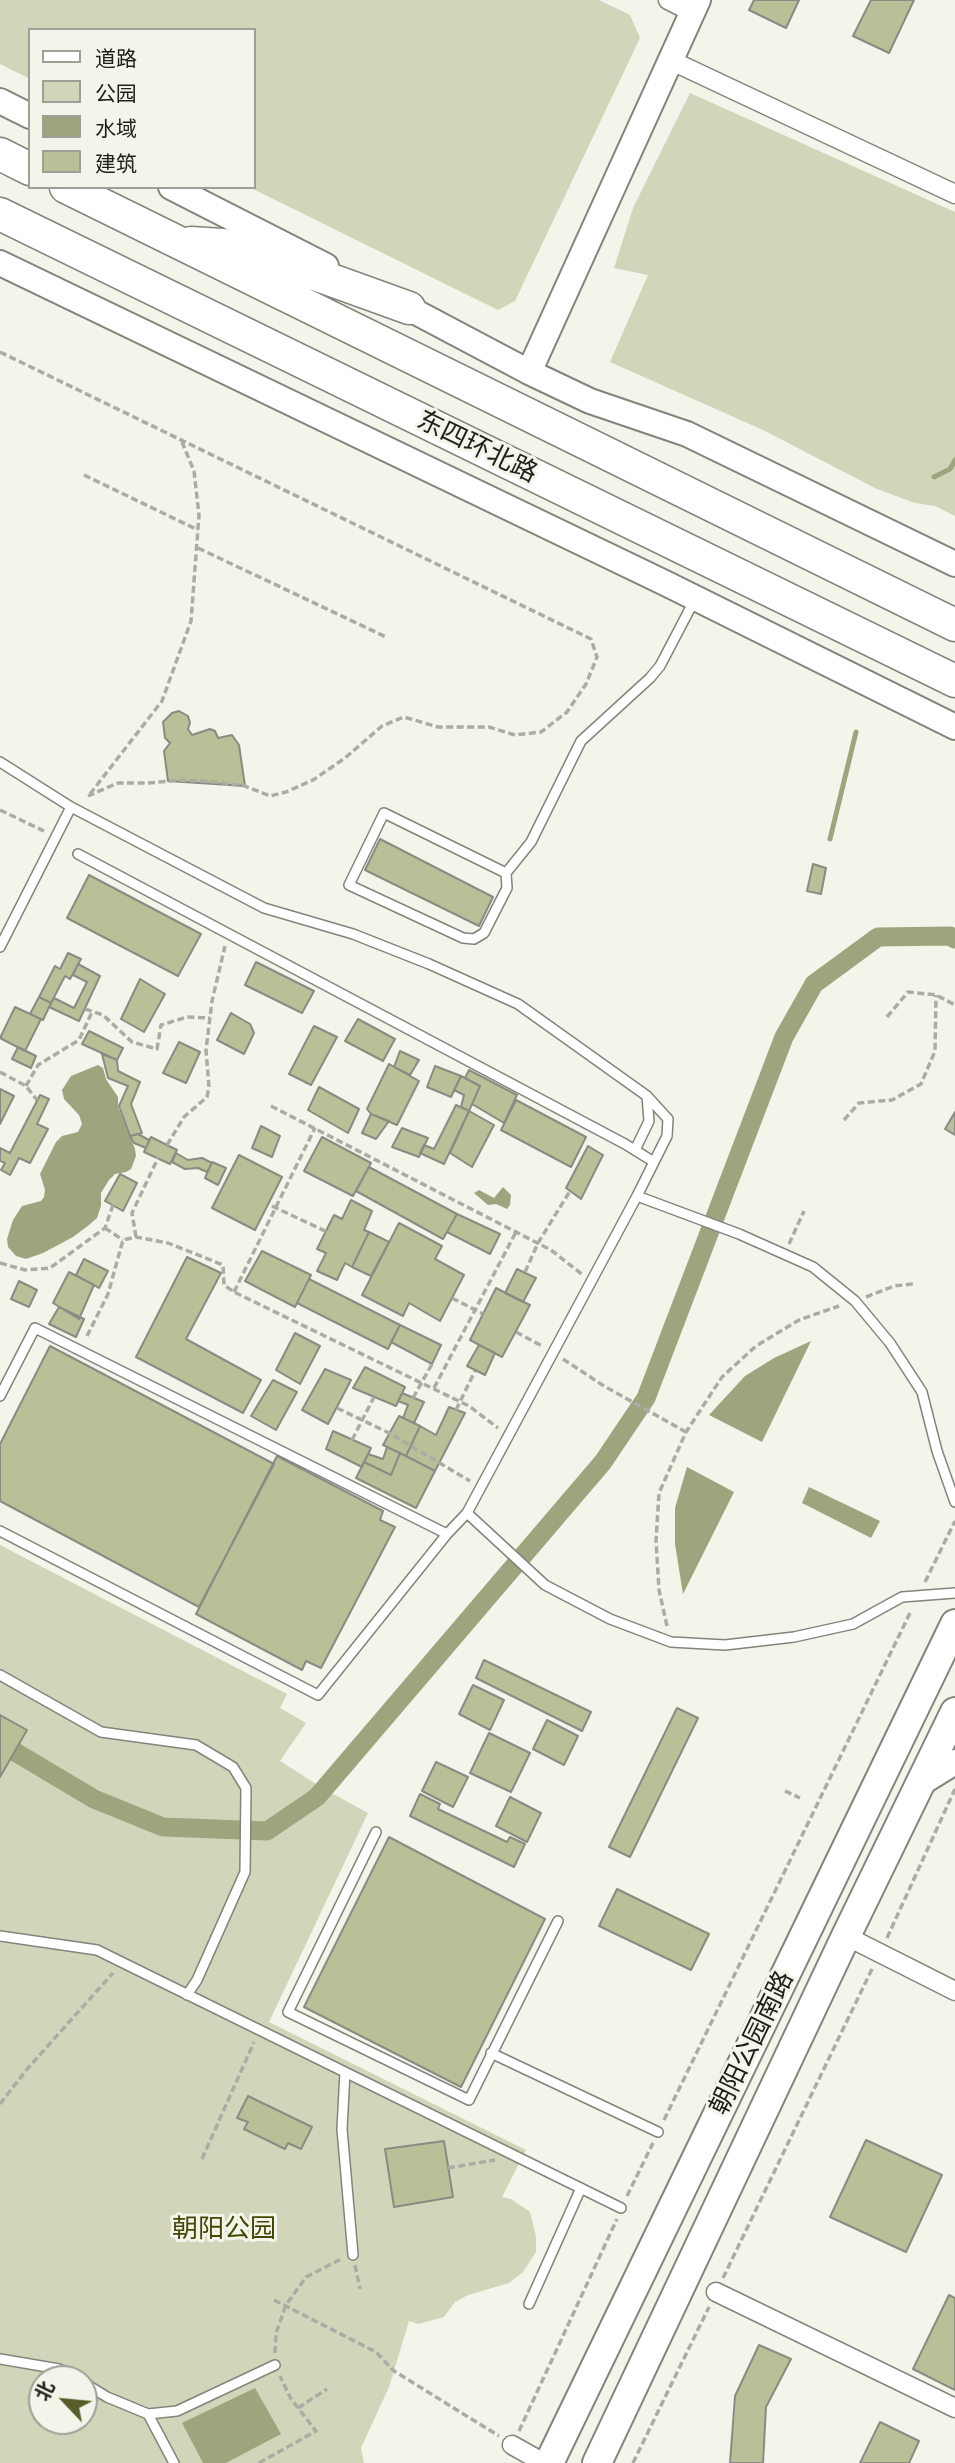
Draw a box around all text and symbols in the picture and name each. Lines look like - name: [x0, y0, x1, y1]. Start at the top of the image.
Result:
- legend: [28, 28, 256, 189]
- text: 道路: [95, 49, 137, 70]
- text: 公园: [95, 84, 137, 105]
- text: 水域: [95, 119, 137, 140]
- text: 建筑: [95, 154, 137, 175]
- street label: 东四环北路: [412, 404, 542, 490]
- street label: 朝阳公园南路: [704, 1966, 800, 2120]
- park label: 朝阳公园: [172, 2213, 276, 2245]
- north arrow: [28, 2365, 98, 2435]
- text: 北: [33, 2379, 58, 2404]

